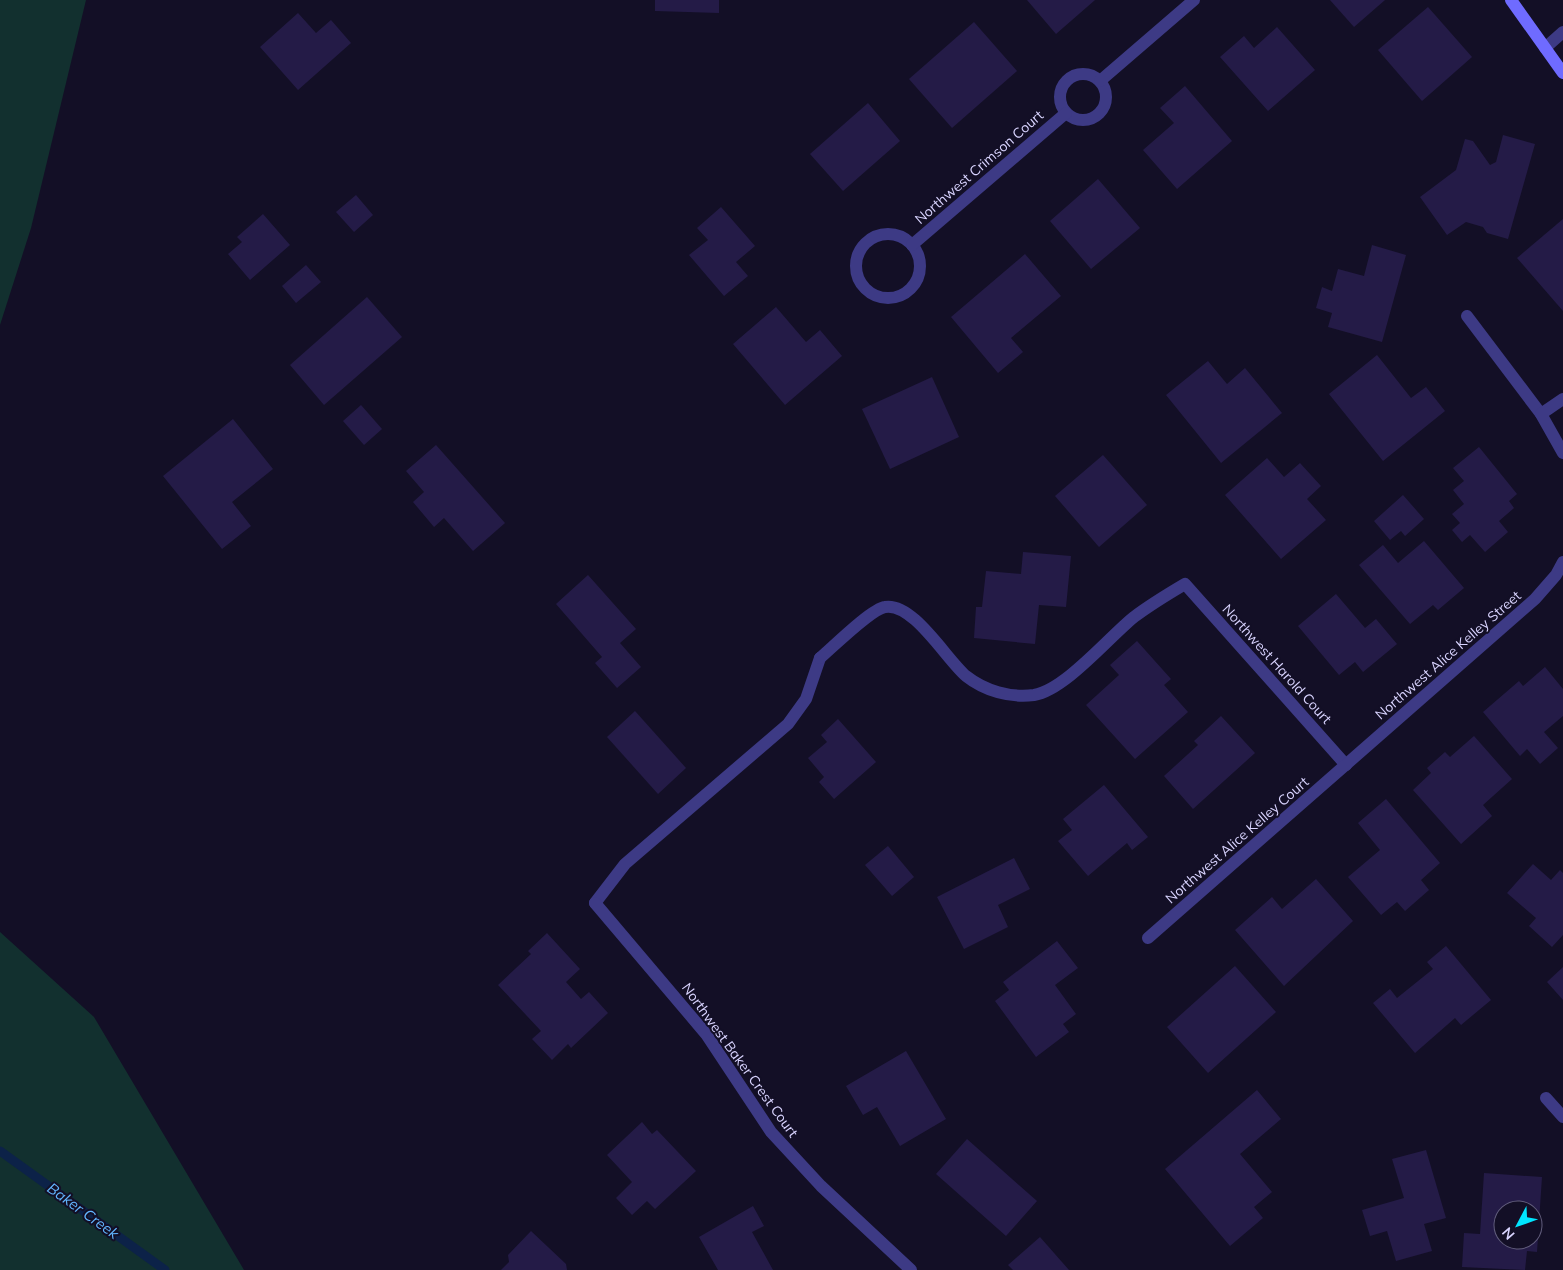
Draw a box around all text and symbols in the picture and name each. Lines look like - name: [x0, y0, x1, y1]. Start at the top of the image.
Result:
- street label: Northwest Crimson Court: [911, 106, 1047, 228]
- street label: Northwest Alice Kelley Street: [1371, 587, 1525, 723]
- street label: Northwest Harold Court: [1218, 600, 1336, 728]
- street label: Northwest Alice Kelley Court: [1162, 773, 1312, 907]
- street label: Northwest Baker Crest Court: [678, 979, 802, 1141]
- water label: Baker Creek: [44, 1178, 124, 1244]
- north arrow: [1493, 1200, 1543, 1250]
- text: N: [1498, 1224, 1518, 1243]

